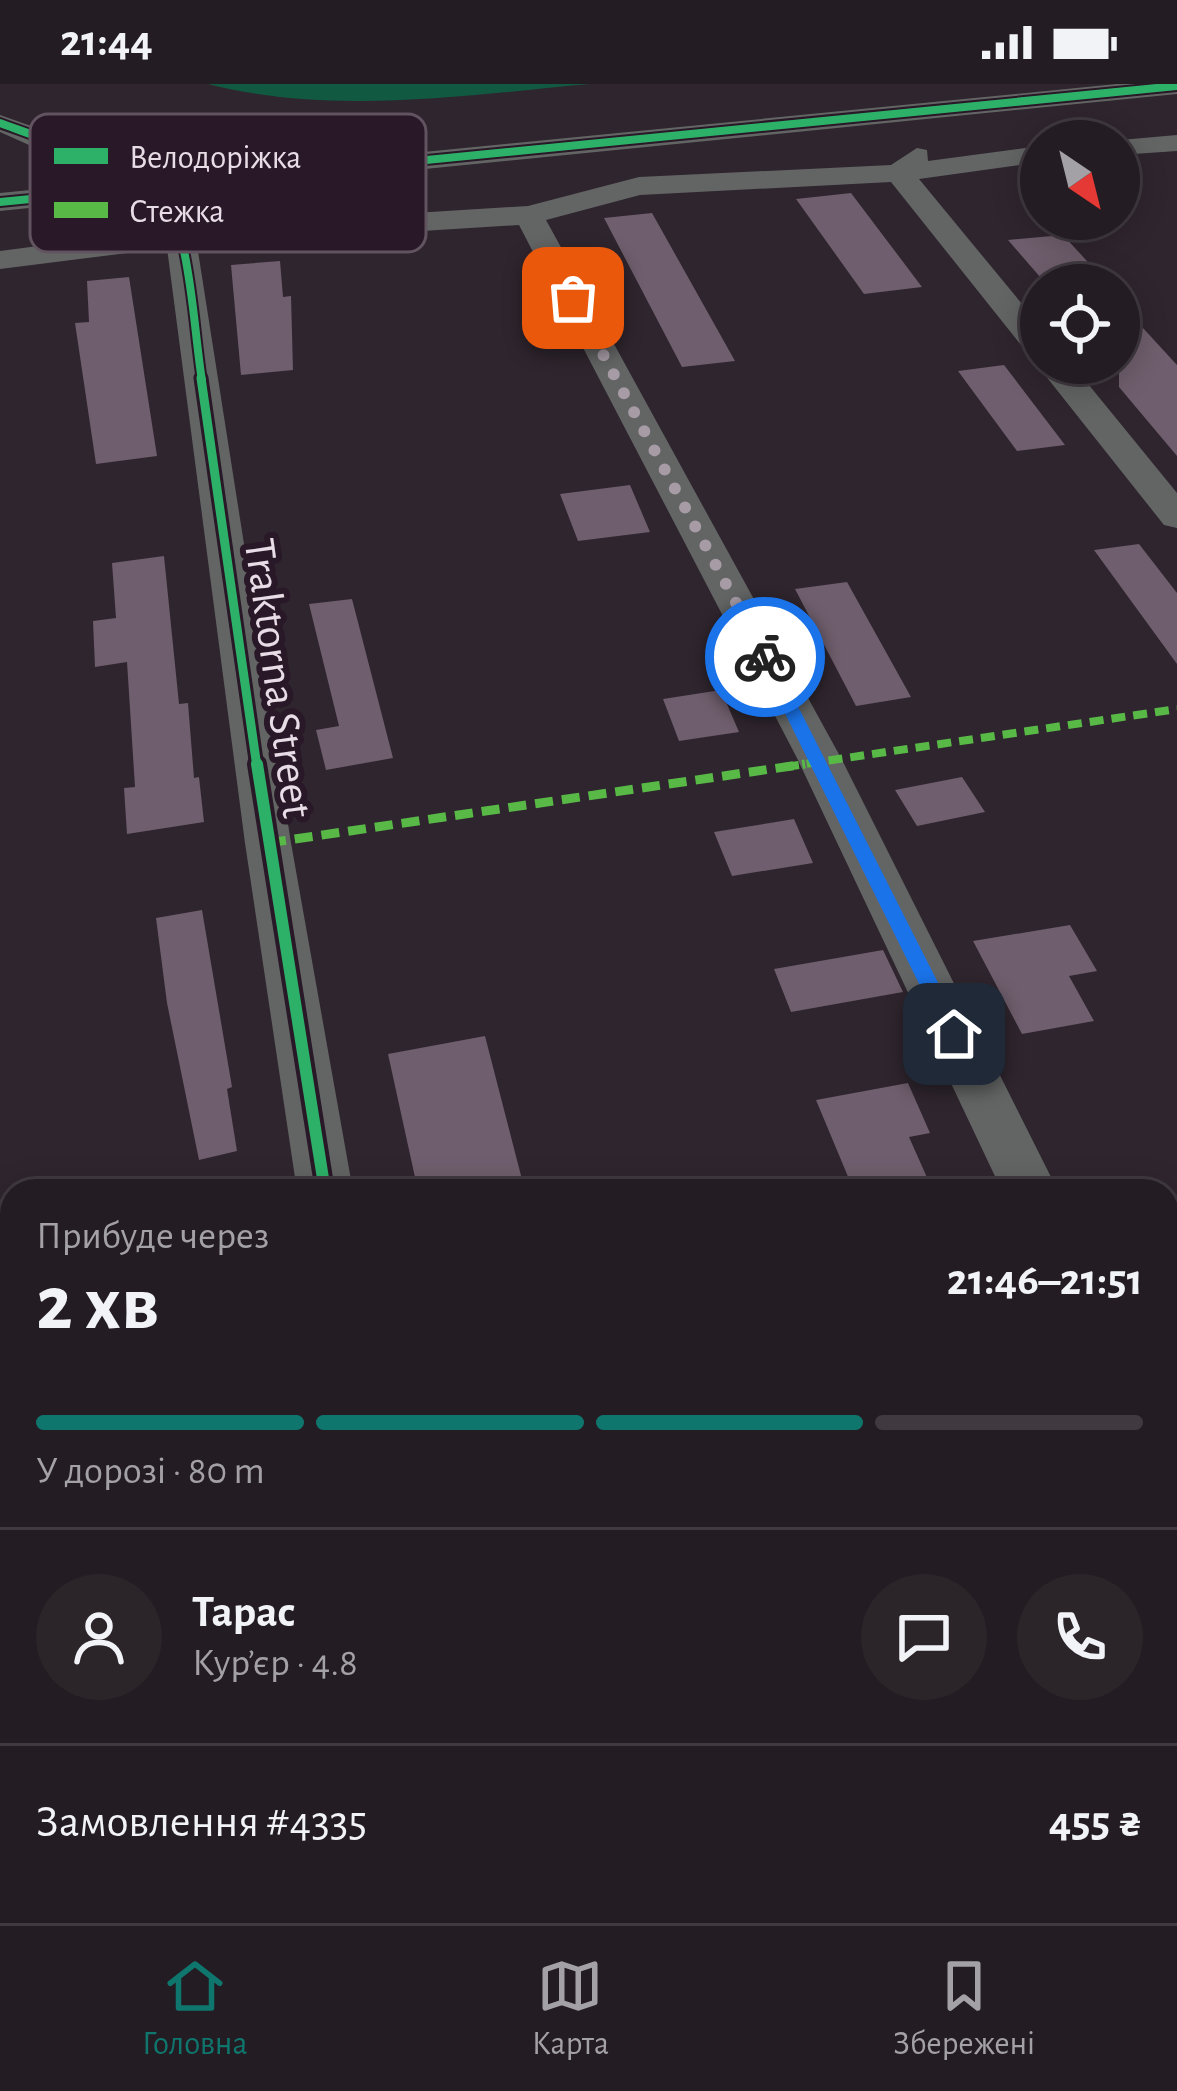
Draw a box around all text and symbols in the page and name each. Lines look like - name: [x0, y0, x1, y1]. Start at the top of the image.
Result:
- text: 21:44: [60, 19, 153, 64]
- legend: [30, 114, 426, 252]
- north arrow: [1020, 120, 1140, 240]
- map controls: [1020, 120, 1140, 384]
- text: Велодоріжка: [129, 142, 301, 175]
- text: Стежка: [129, 196, 224, 229]
- pin: [522, 247, 624, 349]
- button: locate: [1020, 264, 1140, 384]
- icon: bag: [540, 265, 606, 331]
- street label: Traktorna Street: [236, 536, 319, 821]
- courier: [705, 597, 825, 717]
- icon: bike: [732, 624, 798, 690]
- pin: [903, 983, 1005, 1085]
- icon: home: [921, 1001, 987, 1067]
- text: Прибуде через: [36, 1217, 269, 1256]
- text: 21:46–21:51: [947, 1258, 1143, 1303]
- text: 2 хв: [36, 1266, 159, 1344]
- text: У дорозі · 80 m: [36, 1452, 265, 1491]
- button: person: [36, 1574, 162, 1700]
- button: chat: [861, 1574, 987, 1700]
- button: phone: [1017, 1574, 1143, 1700]
- text: Тарас: [192, 1590, 296, 1635]
- text: Кур’єр · 4.8: [192, 1644, 358, 1683]
- text: Замовлення #4335: [36, 1800, 367, 1845]
- text: 455 ₴: [1049, 1800, 1143, 1845]
- tab: Головна: [142, 1953, 248, 2065]
- tab: Карта: [532, 1953, 609, 2065]
- tab: Збережені: [893, 1953, 1035, 2065]

